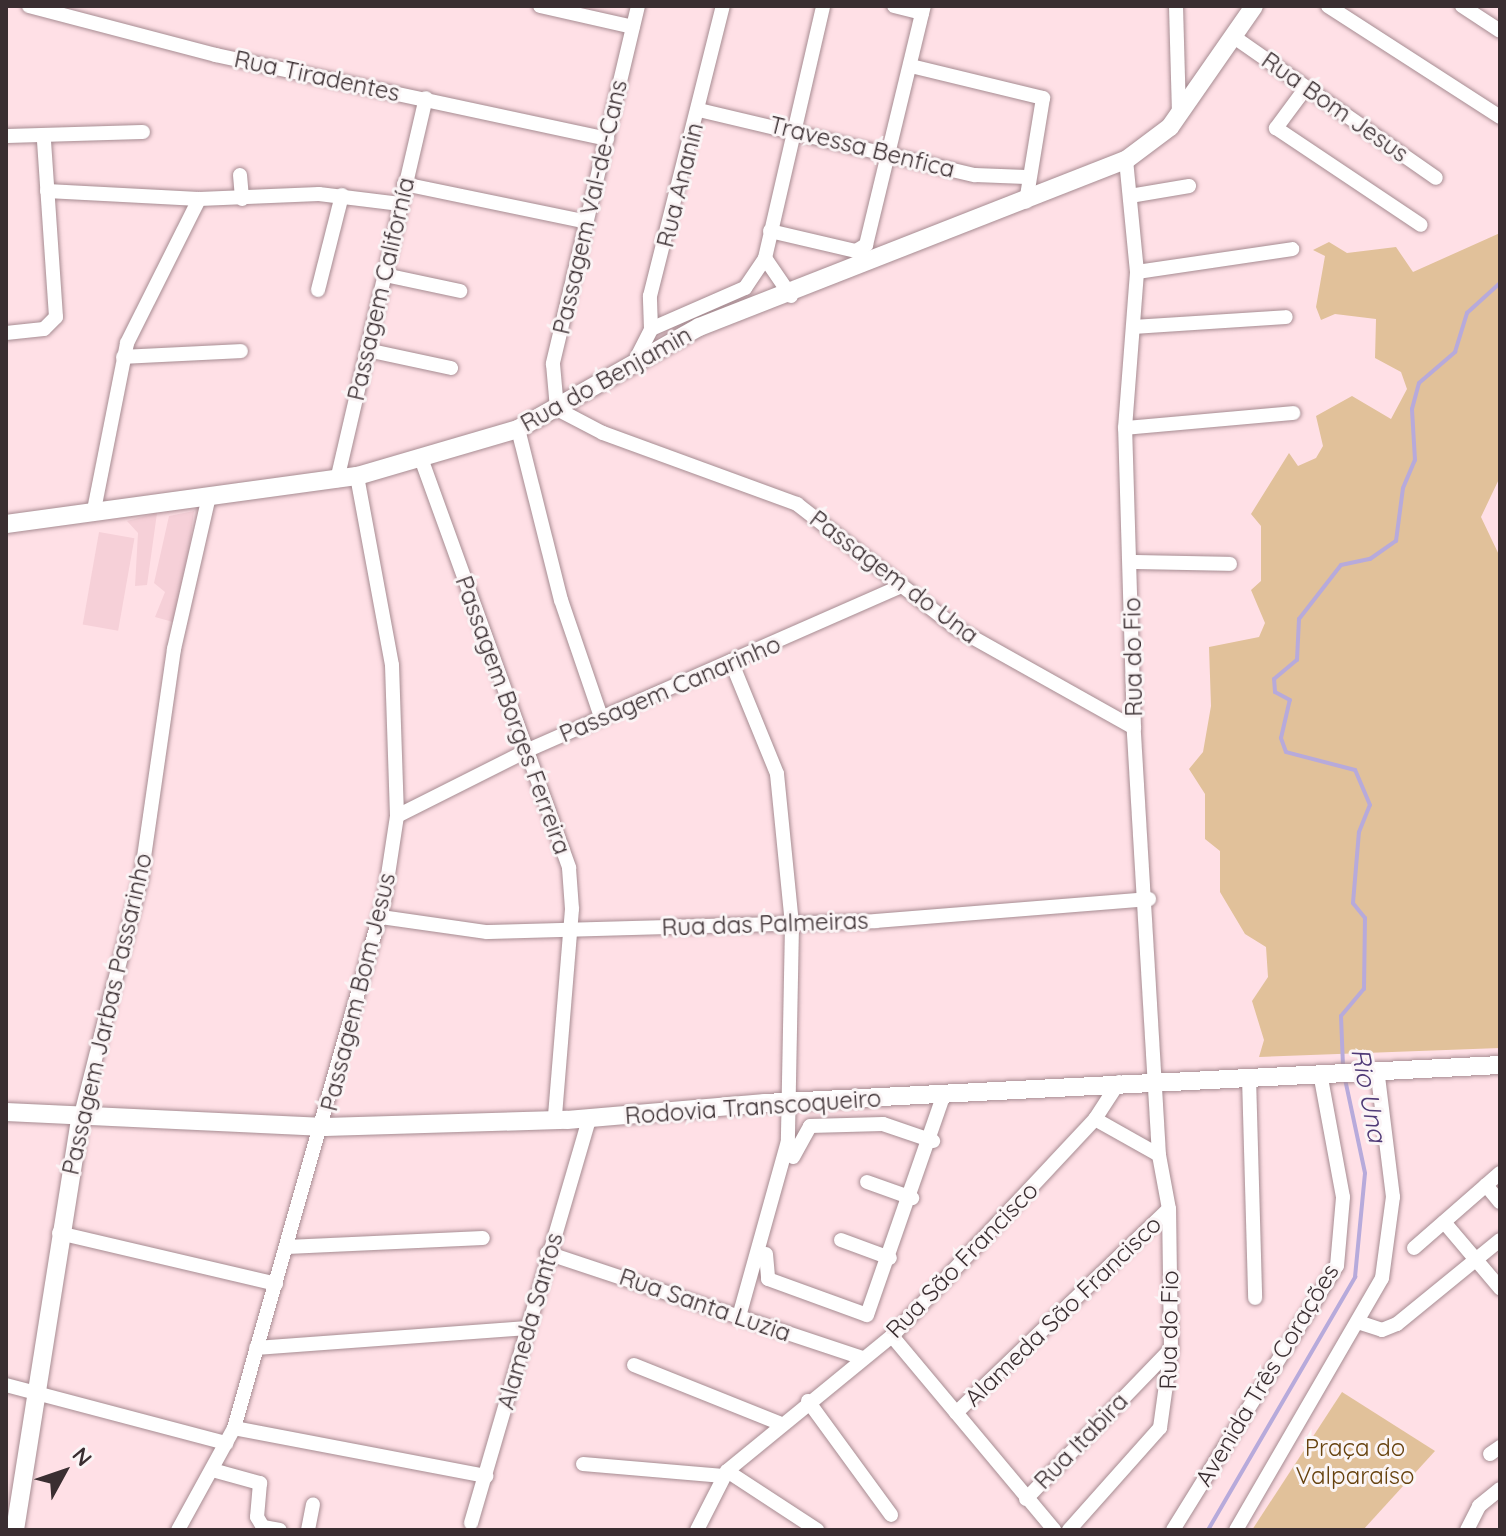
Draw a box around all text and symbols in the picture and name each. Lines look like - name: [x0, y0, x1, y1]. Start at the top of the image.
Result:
- street label: Rua Tiradentes: [232, 44, 402, 108]
- street label: Rua Bom Jesus: [1256, 46, 1414, 168]
- street label: Passagem Val-de-Cans: [547, 77, 633, 337]
- street label: Travessa Benfica: [766, 110, 958, 184]
- street label: Rua Ananin: [651, 120, 709, 250]
- street label: Passagem Californía: [341, 175, 421, 403]
- street label: Rua do Benjamin: [515, 320, 697, 438]
- street label: Passagem do Una: [804, 504, 984, 650]
- street label: Passagem Borges Ferreira: [449, 572, 577, 858]
- street label: Rua do Fio: [1118, 597, 1148, 717]
- street label: Passagem Canarinho: [555, 629, 785, 749]
- street label: Passagem Jarbas Passarinho: [56, 850, 158, 1178]
- street label: Passagem Bom Jesus: [314, 870, 402, 1114]
- street label: Rua das Palmeiras: [661, 906, 869, 942]
- water label: Rio Una: [1345, 1045, 1393, 1145]
- street label: Rodovia Transcoqueiro: [624, 1084, 882, 1130]
- street label: Rua São Francisco: [880, 1176, 1044, 1344]
- street label: Alameda São Francisco: [959, 1210, 1167, 1412]
- street label: Alameda Santos: [491, 1229, 569, 1413]
- street label: Avenida Três Corações: [1189, 1259, 1345, 1491]
- street label: Rua Santa Luzia: [616, 1262, 794, 1348]
- street label: Rua do Fio: [1154, 1270, 1184, 1390]
- street label: Rua Itabira: [1028, 1387, 1134, 1495]
- north arrow: [24, 1432, 104, 1512]
- park label: Praça do Valparaíso: [1295, 1434, 1415, 1490]
- text: N: [66, 1441, 98, 1472]

